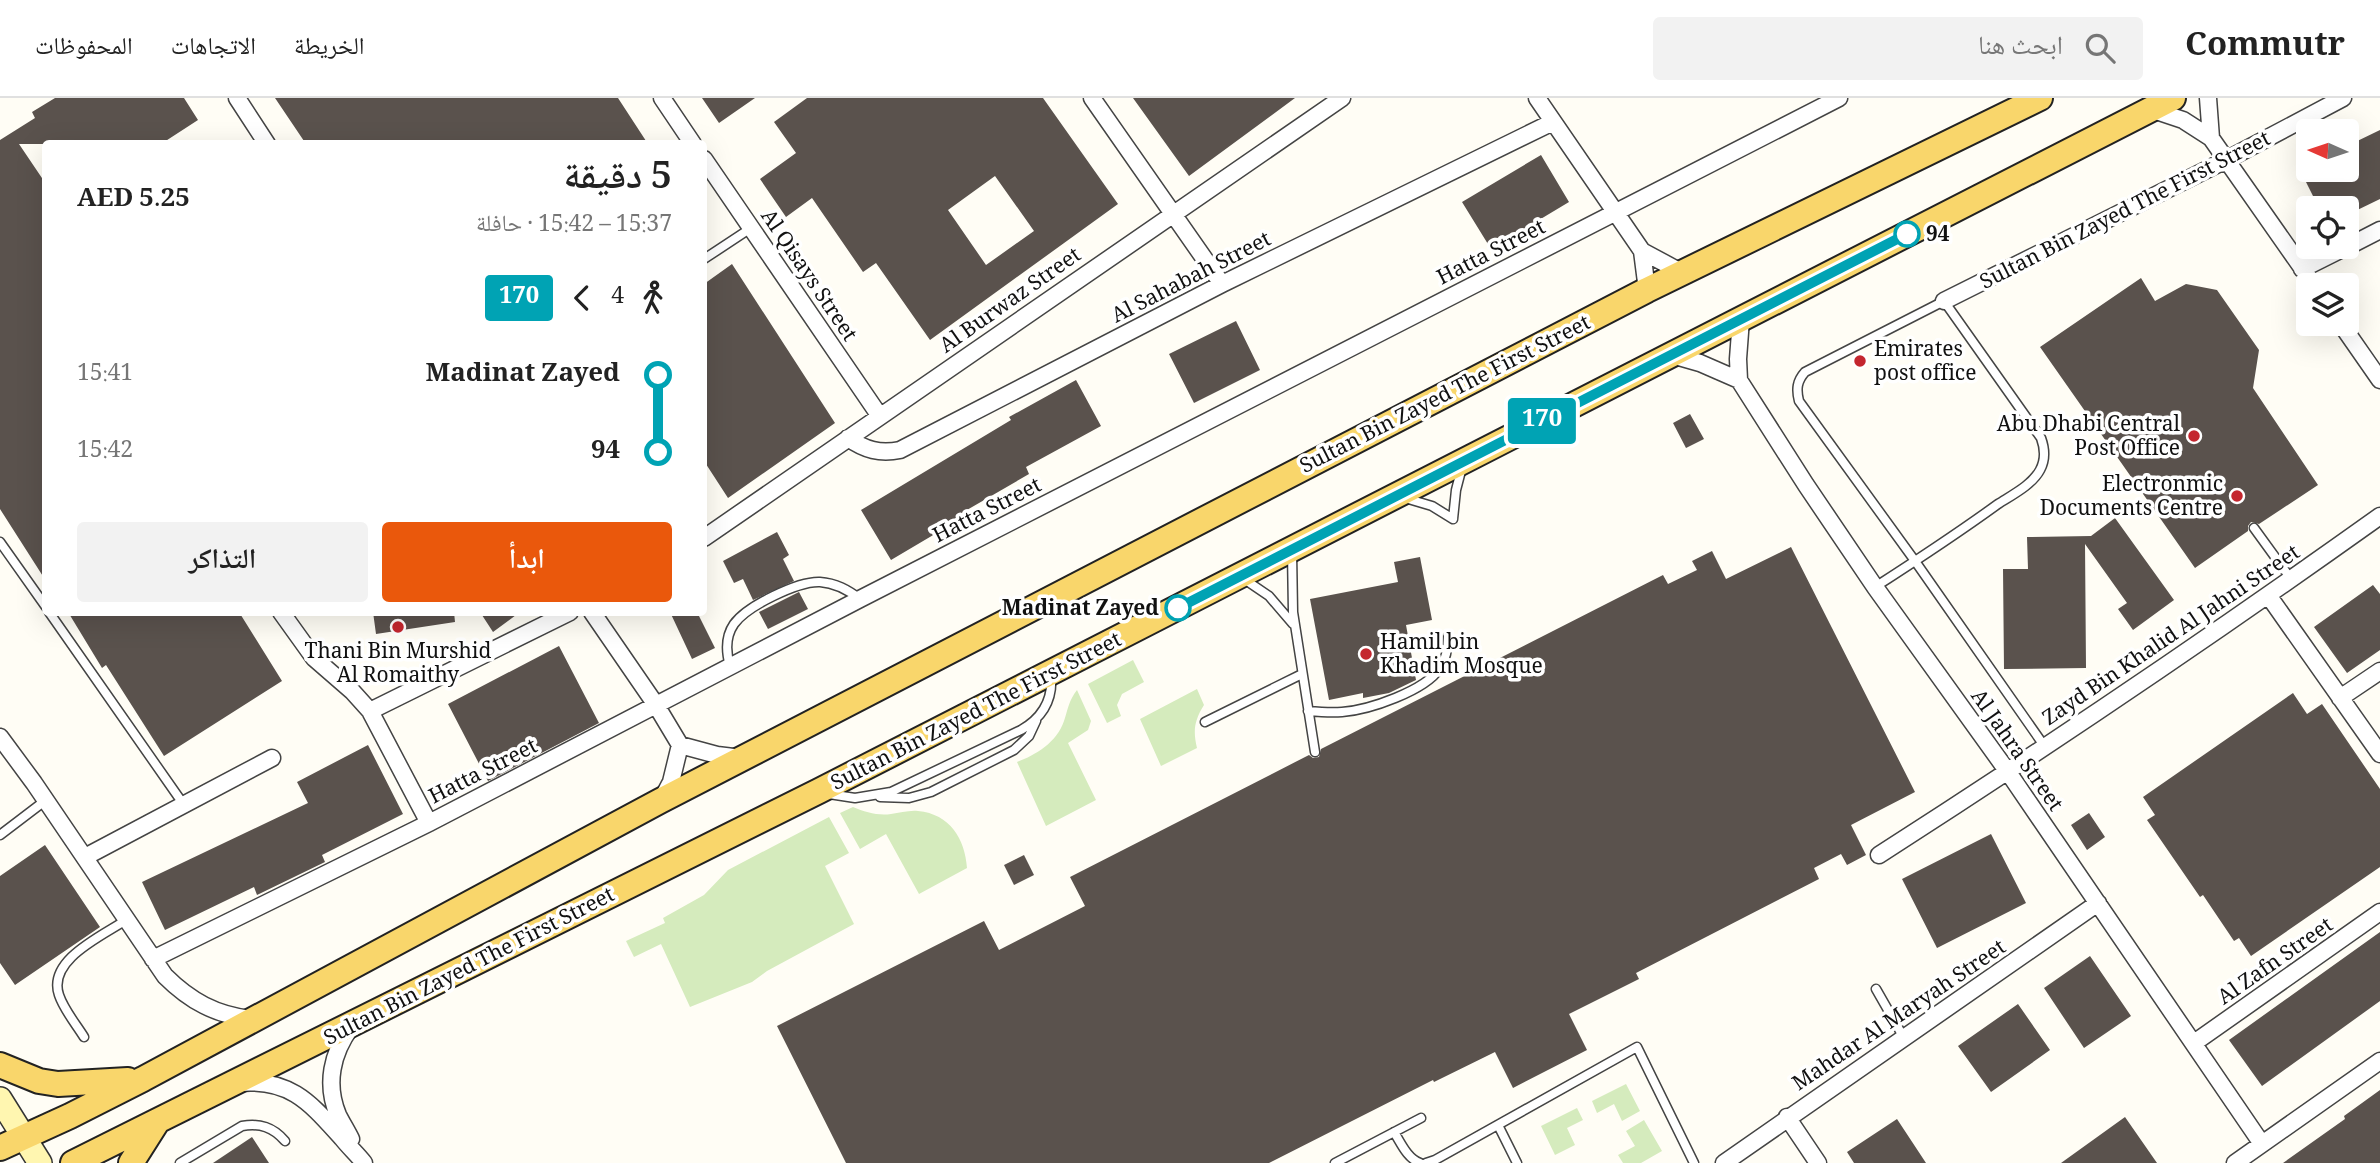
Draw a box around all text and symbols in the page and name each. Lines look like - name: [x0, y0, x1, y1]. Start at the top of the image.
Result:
- search box: [1653, 17, 2143, 80]
- text: Commutr: [2185, 20, 2345, 76]
- text: ابحث هنا: [1978, 26, 2063, 70]
- text: المحفوظات: [35, 28, 133, 69]
- text: الاتجاهات: [171, 28, 256, 69]
- text: الخريطة: [294, 28, 365, 69]
- icon: search: [2081, 29, 2119, 67]
- north arrow: [2296, 119, 2359, 182]
- map controls: [2296, 119, 2359, 336]
- street label: Sultan Bin Zayed The First Street: [1974, 123, 2278, 301]
- text: 5 دقيقة: [563, 147, 672, 212]
- text: AED 5.25: [77, 178, 190, 222]
- button: locate: [2296, 196, 2359, 259]
- street label: Al Qisays Street: [749, 203, 864, 350]
- text: 15:37 – 15:42 · حافلة: [476, 206, 672, 246]
- street label: Hatta Street: [1431, 212, 1553, 297]
- place label: 94: [1926, 219, 1950, 254]
- marker: 94: [1894, 221, 1920, 247]
- street label: Al Sahabah Street: [1106, 224, 1278, 335]
- street label: Al Burwaz Street: [933, 240, 1090, 364]
- button: layers: [2296, 273, 2359, 336]
- text: 170: [499, 277, 539, 318]
- text: 4: [611, 278, 624, 318]
- icon: back: [563, 279, 601, 317]
- icon: walk: [634, 279, 672, 317]
- street label: Sultan Bin Zayed The First Street: [1294, 307, 1598, 485]
- place label: Emirates post office: [1874, 334, 1976, 393]
- text: Madinat Zayed: [425, 353, 620, 397]
- marker: Emirates post office: [1852, 353, 1868, 369]
- text: 15:41: [77, 355, 133, 395]
- line badge: 170: [1502, 398, 1582, 444]
- text: 170: [1522, 400, 1562, 441]
- place label: Abu Dhabi Central Post Office: [1997, 409, 2180, 468]
- marker: Abu Dhabi Central Post Office: [2186, 428, 2202, 444]
- text: 94: [591, 430, 620, 474]
- text: 15:42: [77, 432, 133, 472]
- place label: Electronmic Documents Centre: [2040, 469, 2223, 528]
- street label: Hatta Street: [927, 470, 1049, 555]
- marker: Electronmic Documents Centre: [2229, 488, 2245, 504]
- button: التذاكر: [77, 522, 368, 602]
- button: ابدأ: [382, 522, 672, 602]
- street label: Zayd Bin Khalid Al Jahni Street: [2036, 537, 2308, 737]
- place label: Madinat Zayed: [1002, 593, 1159, 628]
- marker: Madinat Zayed: [1165, 595, 1191, 621]
- marker: Thani Bin Murshid Al Romaithy: [390, 619, 406, 635]
- street label: Sultan Bin Zayed The First Street: [825, 624, 1129, 802]
- place label: Hamil bin Khadim Mosque: [1380, 627, 1543, 686]
- place label: Thani Bin Murshid Al Romaithy: [305, 636, 492, 695]
- marker: Hamil bin Khadim Mosque: [1358, 646, 1374, 662]
- street label: Al Jahra Street: [1960, 683, 2070, 820]
- street label: Hatta Street: [423, 731, 545, 816]
- street label: Sultan Bin Zayed The First Street: [318, 879, 622, 1057]
- street label: Al Zafn Street: [2211, 910, 2342, 1016]
- street label: Mahdar Al Maryah Street: [1786, 932, 2015, 1102]

